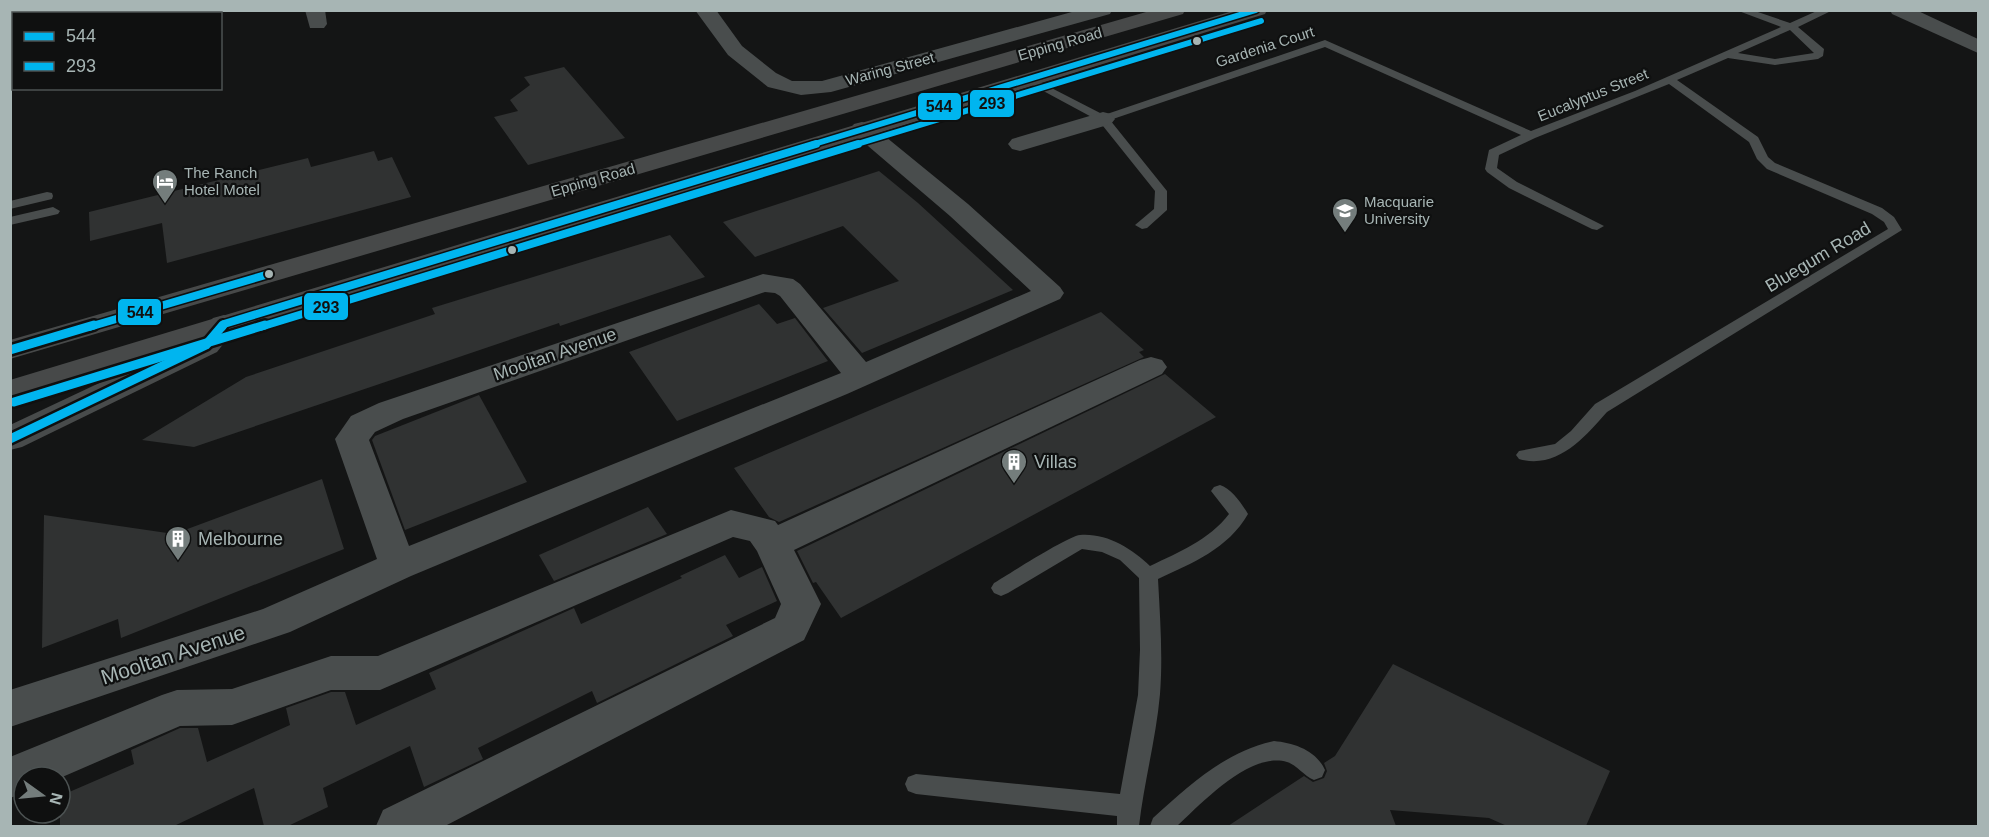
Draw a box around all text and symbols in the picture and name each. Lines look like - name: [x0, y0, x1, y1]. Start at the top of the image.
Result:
- legend: [12, 12, 222, 90]
- street label: Gardenia Court: [1213, 22, 1317, 70]
- street label: Epping Road: [1016, 23, 1104, 64]
- text: 544: [66, 26, 96, 46]
- unlabelled marker: [1191, 35, 1203, 47]
- street label: Waring Street: [844, 48, 937, 89]
- text: 293: [66, 56, 96, 76]
- street label: Eucalyptus Street: [1535, 64, 1651, 124]
- line badge: 293: [969, 89, 1015, 118]
- line badge: 544: [917, 92, 962, 121]
- text: 293: [979, 95, 1005, 112]
- text: 544: [926, 98, 952, 115]
- street label: Epping Road: [549, 159, 637, 200]
- place label: The Ranch Hotel Motel: [184, 164, 260, 198]
- hotel icon: The Ranch Hotel Motel: [150, 167, 180, 205]
- place label: Macquarie University: [1364, 193, 1434, 227]
- school or university icon: Macquarie University: [1330, 196, 1360, 234]
- street label: Bluegum Road: [1762, 218, 1874, 296]
- unlabelled marker: [506, 244, 518, 256]
- unlabelled marker: [263, 268, 275, 280]
- line badge: 293: [303, 292, 349, 321]
- line badge: 544: [117, 298, 162, 326]
- text: 293: [313, 299, 339, 316]
- text: 544: [127, 304, 153, 321]
- street label: Mooltan Avenue: [491, 324, 619, 384]
- building icon: Villas: [999, 447, 1029, 485]
- place label: Villas: [1034, 452, 1077, 472]
- building icon: Melbourne: [163, 524, 193, 562]
- place label: Melbourne: [198, 529, 283, 549]
- street label: Mooltan Avenue: [98, 620, 248, 689]
- north arrow: [12, 765, 72, 825]
- text: N: [46, 791, 66, 807]

